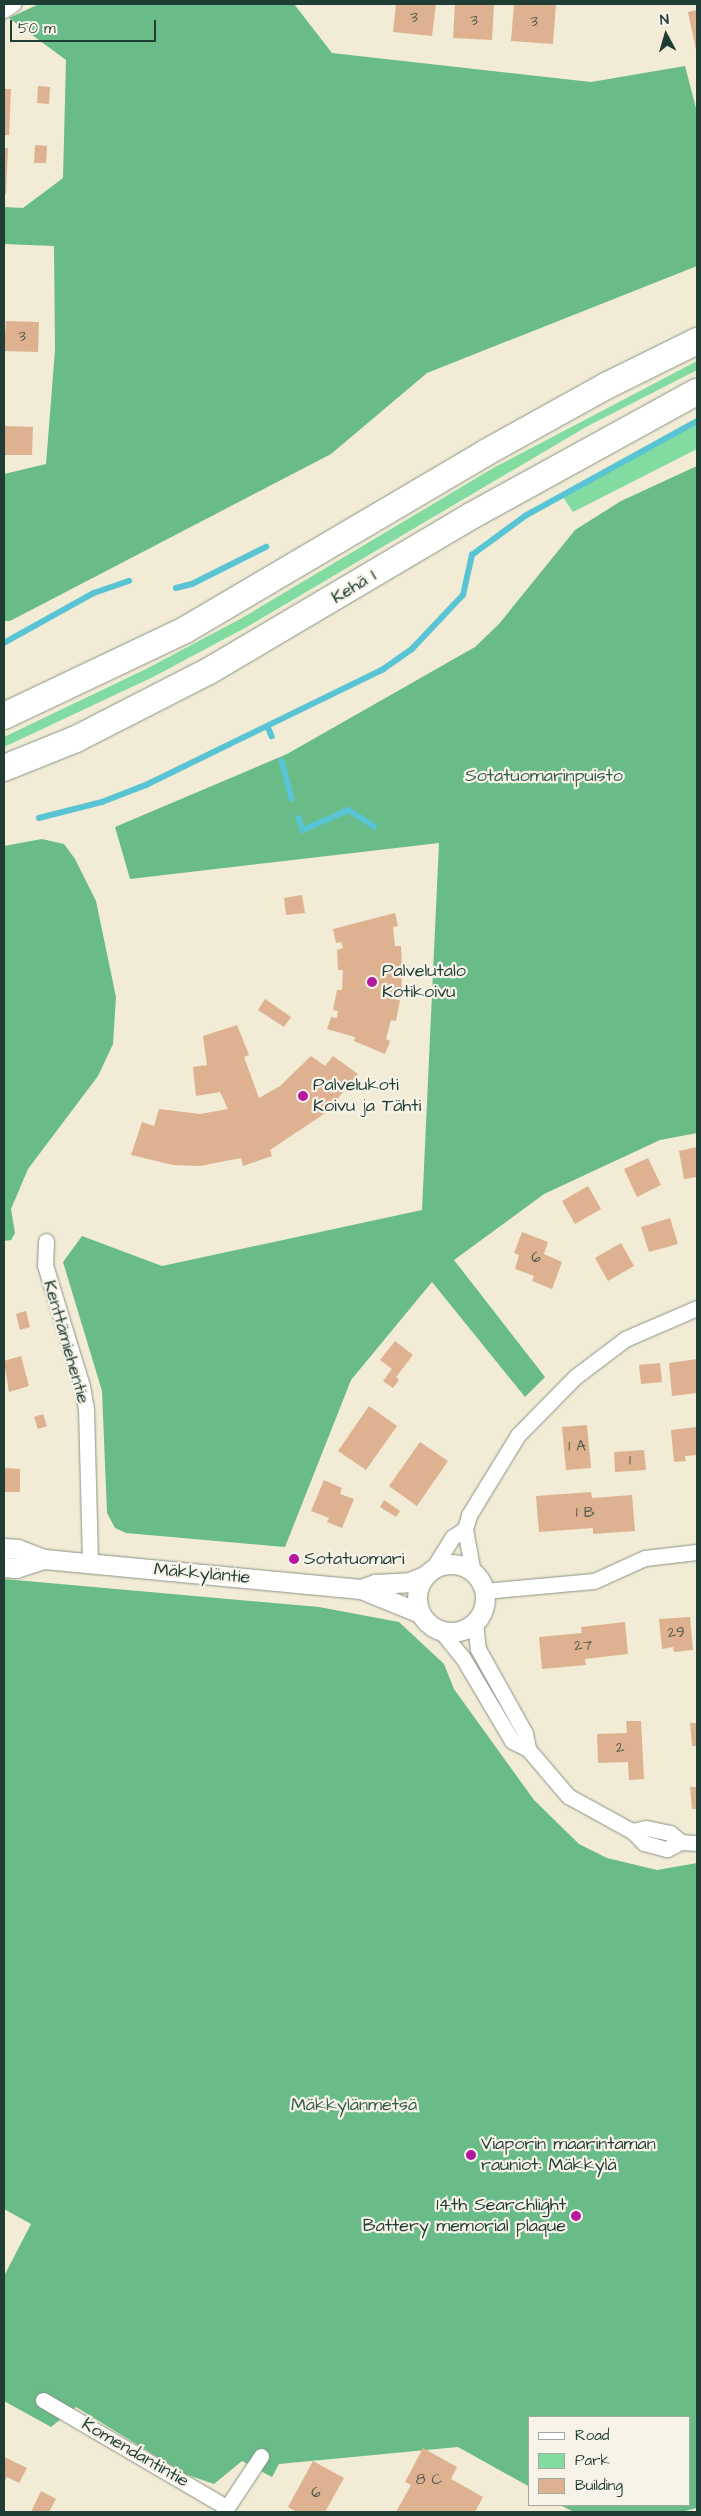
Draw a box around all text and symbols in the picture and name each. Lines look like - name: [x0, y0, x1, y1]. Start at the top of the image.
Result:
- house number: 3: [410, 9, 418, 27]
- scale bar: [12, 10, 159, 42]
- north arrow: [641, 10, 691, 60]
- text: N: [659, 10, 670, 30]
- house number: 3: [470, 12, 478, 30]
- house number: 3: [530, 13, 538, 31]
- text: 50 m: [18, 18, 56, 39]
- house number: 3: [18, 328, 26, 346]
- street label: Kehä I: [328, 565, 380, 609]
- park label: Sotatuomarinpuisto: [465, 765, 623, 787]
- place label: Palvelutalo Kotikoivu: [382, 961, 466, 1004]
- marker: Palvelutalo Kotikoivu: [366, 976, 378, 988]
- place label: Palvelukoti Koivu ja Tähti: [313, 1075, 421, 1118]
- marker: Palvelukoti Koivu ja Tähti: [297, 1090, 309, 1102]
- house number: 6: [531, 1249, 541, 1267]
- street label: Kenttämiehentie: [38, 1278, 94, 1406]
- house number: 1 A: [568, 1438, 586, 1456]
- house number: 1: [629, 1452, 631, 1470]
- house number: 1 B: [576, 1504, 594, 1522]
- place label: Sotatuomari: [304, 1548, 404, 1570]
- marker: Sotatuomari: [288, 1553, 300, 1565]
- street label: Mäkkyläntie: [153, 1559, 251, 1589]
- house number: 29: [667, 1624, 685, 1642]
- house number: 27: [574, 1637, 592, 1655]
- house number: 2: [616, 1739, 624, 1757]
- park label: Mäkkylänmetsä: [291, 2094, 417, 2116]
- place label: Viaporin maarintaman rauniot: Mäkkylä: [481, 2134, 656, 2176]
- marker: Viaporin maarintaman rauniot: Mäkkylä: [465, 2149, 477, 2161]
- place label: 14th Searchlight Battery memorial plaque: [363, 2195, 566, 2238]
- marker: 14th Searchlight Battery memorial plaque: [570, 2210, 582, 2222]
- street label: Komendantintie: [78, 2414, 192, 2492]
- legend: [528, 2416, 691, 2506]
- text: Road: [575, 2425, 609, 2446]
- text: Park: [575, 2450, 610, 2471]
- house number: 8 C: [416, 2471, 442, 2489]
- text: Building: [575, 2475, 623, 2496]
- house number: 6: [311, 2484, 321, 2502]

